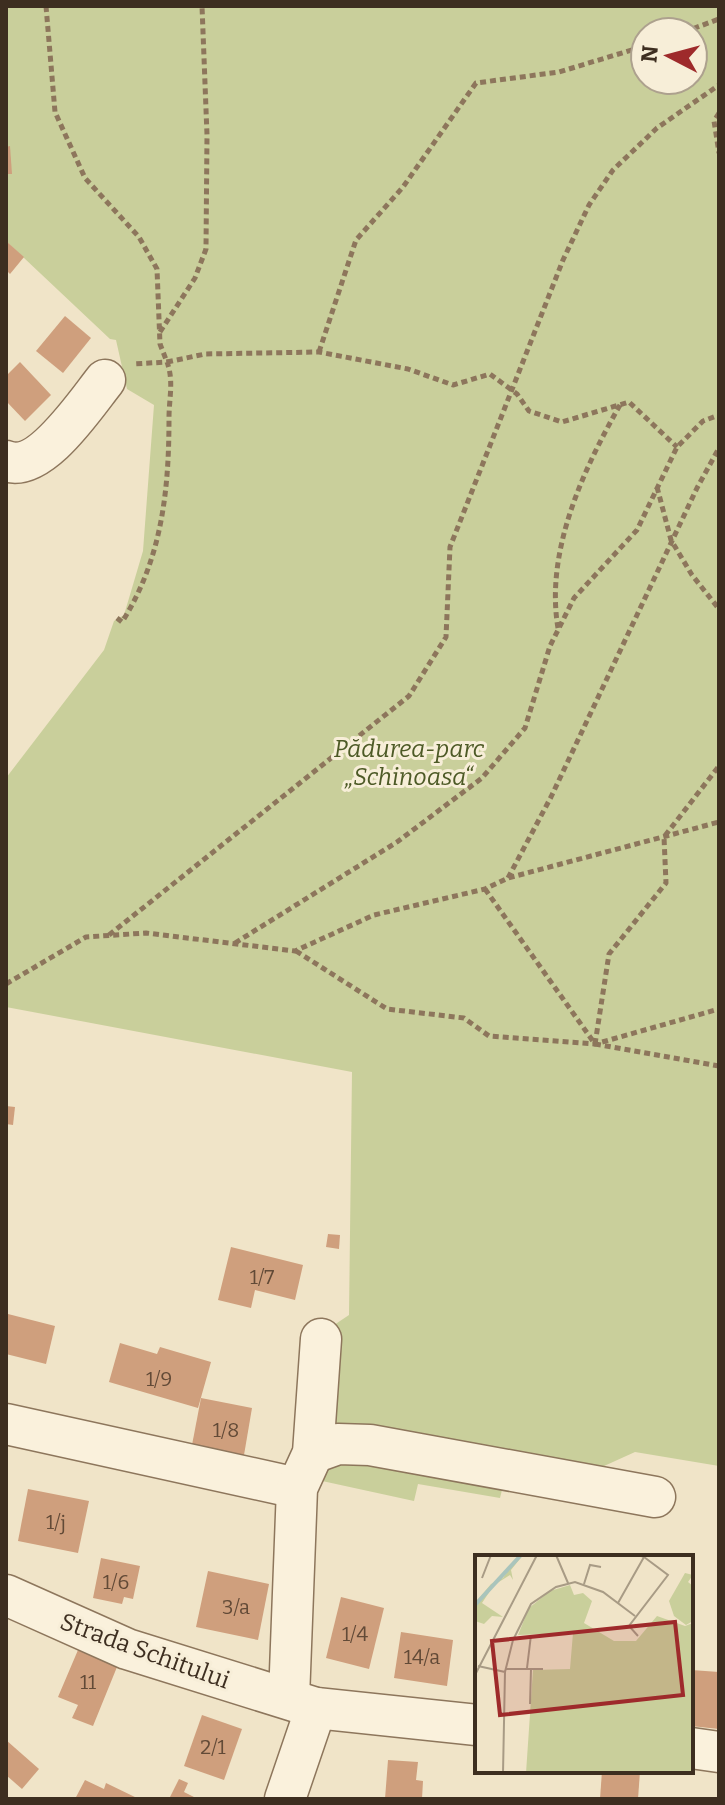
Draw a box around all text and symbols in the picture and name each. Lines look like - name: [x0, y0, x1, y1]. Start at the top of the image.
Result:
- north arrow: [629, 16, 709, 96]
- text: N: [635, 44, 664, 64]
- park label: Pădurea-parc „Schinoasa“: [334, 735, 485, 791]
- house number: 1/7: [250, 1265, 274, 1289]
- house number: 1/9: [146, 1367, 172, 1391]
- house number: 1/8: [213, 1418, 239, 1442]
- house number: 1/j: [46, 1510, 66, 1535]
- inset map: [475, 1555, 693, 1773]
- house number: 1/6: [103, 1570, 129, 1594]
- house number: 3/a: [222, 1595, 250, 1619]
- street label: Strada Schitului: [57, 1607, 233, 1695]
- house number: 1/4: [342, 1622, 368, 1646]
- house number: 14/a: [404, 1645, 440, 1669]
- house number: 11: [80, 1670, 96, 1694]
- house number: 2/1: [200, 1735, 226, 1759]

